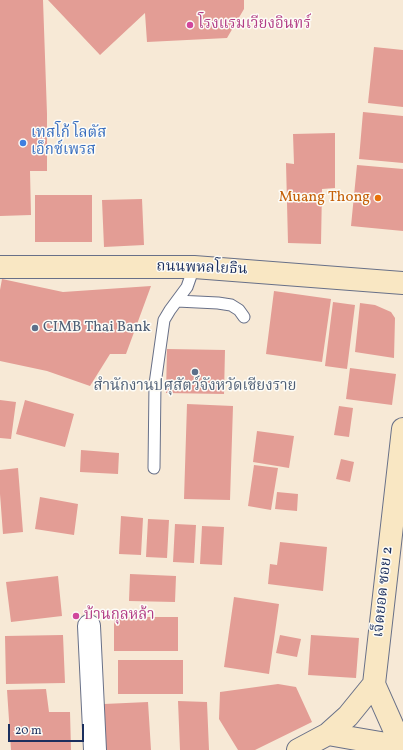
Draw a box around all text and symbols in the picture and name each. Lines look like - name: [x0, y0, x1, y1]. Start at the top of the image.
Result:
- place label: โรงแรมเวียงอินทร์: [198, 16, 311, 34]
- marker: โรงแรมเวียงอินทร์: [185, 20, 195, 30]
- place label: เทสโก้ โลตัส เอ็กซ์เพรส: [31, 125, 106, 160]
- marker: เทสโก้ โลตัส เอ็กซ์เพรส: [18, 138, 28, 148]
- place label: Muang Thong: [279, 189, 370, 207]
- marker: Muang Thong: [373, 193, 383, 203]
- street label: ถนนพหลโยธิน: [156, 258, 248, 280]
- place label: CIMB Thai Bank: [43, 319, 151, 337]
- marker: CIMB Thai Bank: [30, 323, 40, 333]
- marker: สำนักงานปศุสัตว์จังหวัดเชียงราย: [190, 367, 200, 377]
- place label: สำนักงานปศุสัตว์จังหวัดเชียงราย: [93, 378, 297, 396]
- street label: เจ็ดยอด ซอย 2: [370, 546, 398, 638]
- place label: บ้านกุลหล้า: [84, 607, 155, 625]
- marker: บ้านกุลหล้า: [71, 611, 81, 621]
- scale bar: [10, 716, 86, 742]
- text: 20 m: [15, 723, 42, 739]

